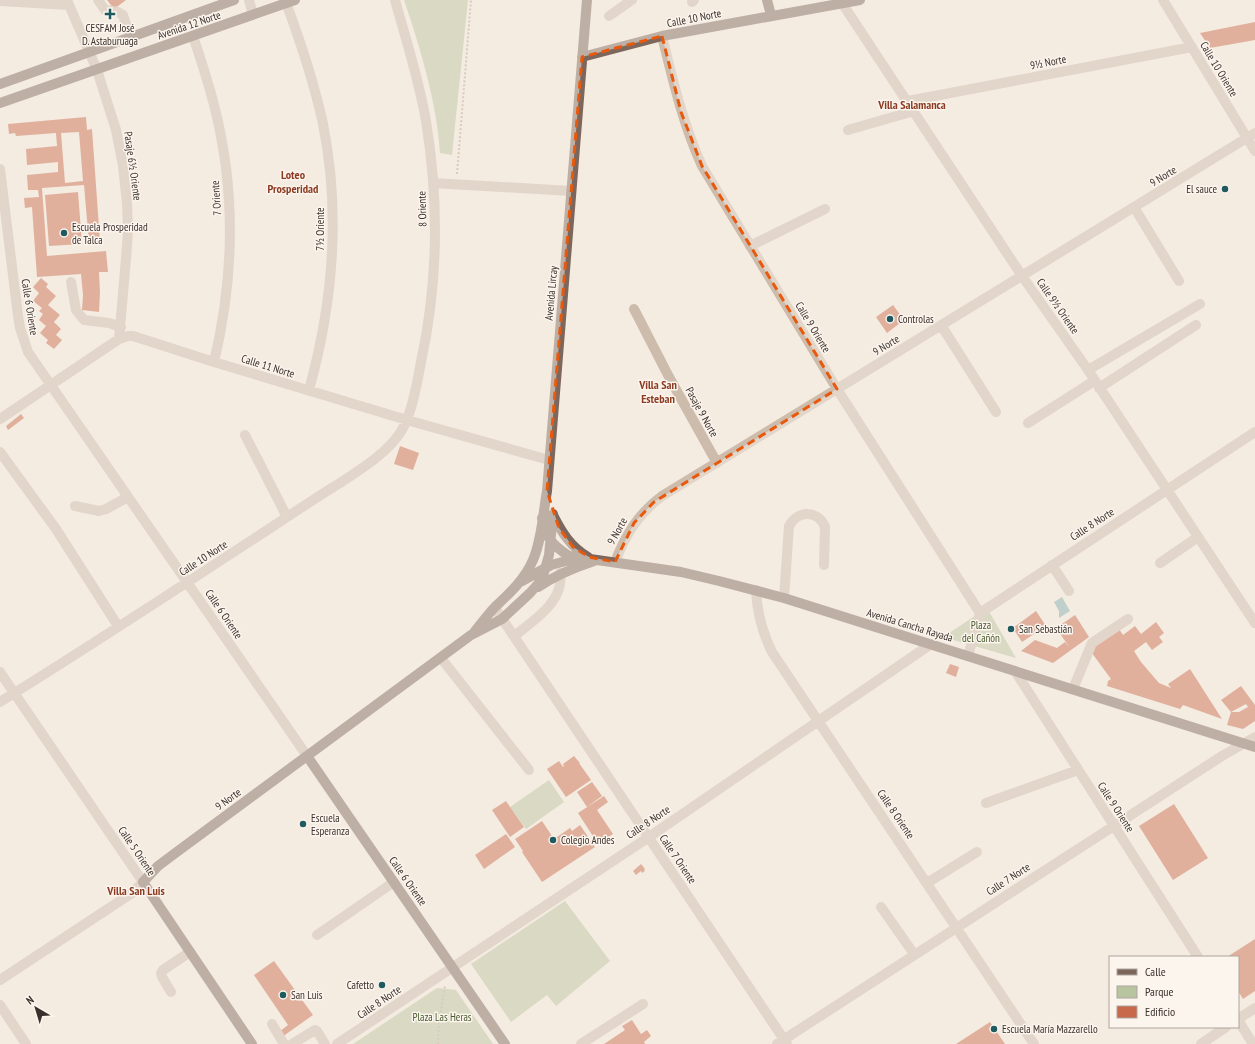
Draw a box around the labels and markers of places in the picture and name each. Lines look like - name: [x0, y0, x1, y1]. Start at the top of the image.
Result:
- marker: CESFAM José D. Astaburuaga: [104, 8, 116, 20]
- place label: CESFAM José D. Astaburuaga: [82, 21, 138, 48]
- place label: El sauce: [1186, 182, 1217, 196]
- marker: El sauce: [1220, 184, 1230, 194]
- place label: Escuela Prosperidad de Talca: [72, 220, 148, 247]
- marker: Escuela Prosperidad de Talca: [59, 228, 69, 238]
- place label: Controlas: [898, 312, 934, 326]
- marker: Controlas: [885, 314, 895, 324]
- place label: San Sebastián: [1019, 622, 1072, 636]
- marker: San Sebastián: [1006, 624, 1016, 634]
- place label: Escuela Esperanza: [311, 811, 349, 838]
- marker: Escuela Esperanza: [298, 819, 308, 829]
- place label: Colegio Andes: [561, 833, 615, 847]
- marker: Colegio Andes: [548, 835, 558, 845]
- place label: Cafetto: [347, 978, 374, 992]
- marker: Cafetto: [377, 980, 387, 990]
- place label: San Luis: [291, 988, 323, 1002]
- marker: San Luis: [278, 990, 288, 1000]
- place label: Escuela María Mazzarello: [1002, 1022, 1098, 1036]
- marker: Escuela María Mazzarello: [989, 1024, 999, 1034]

